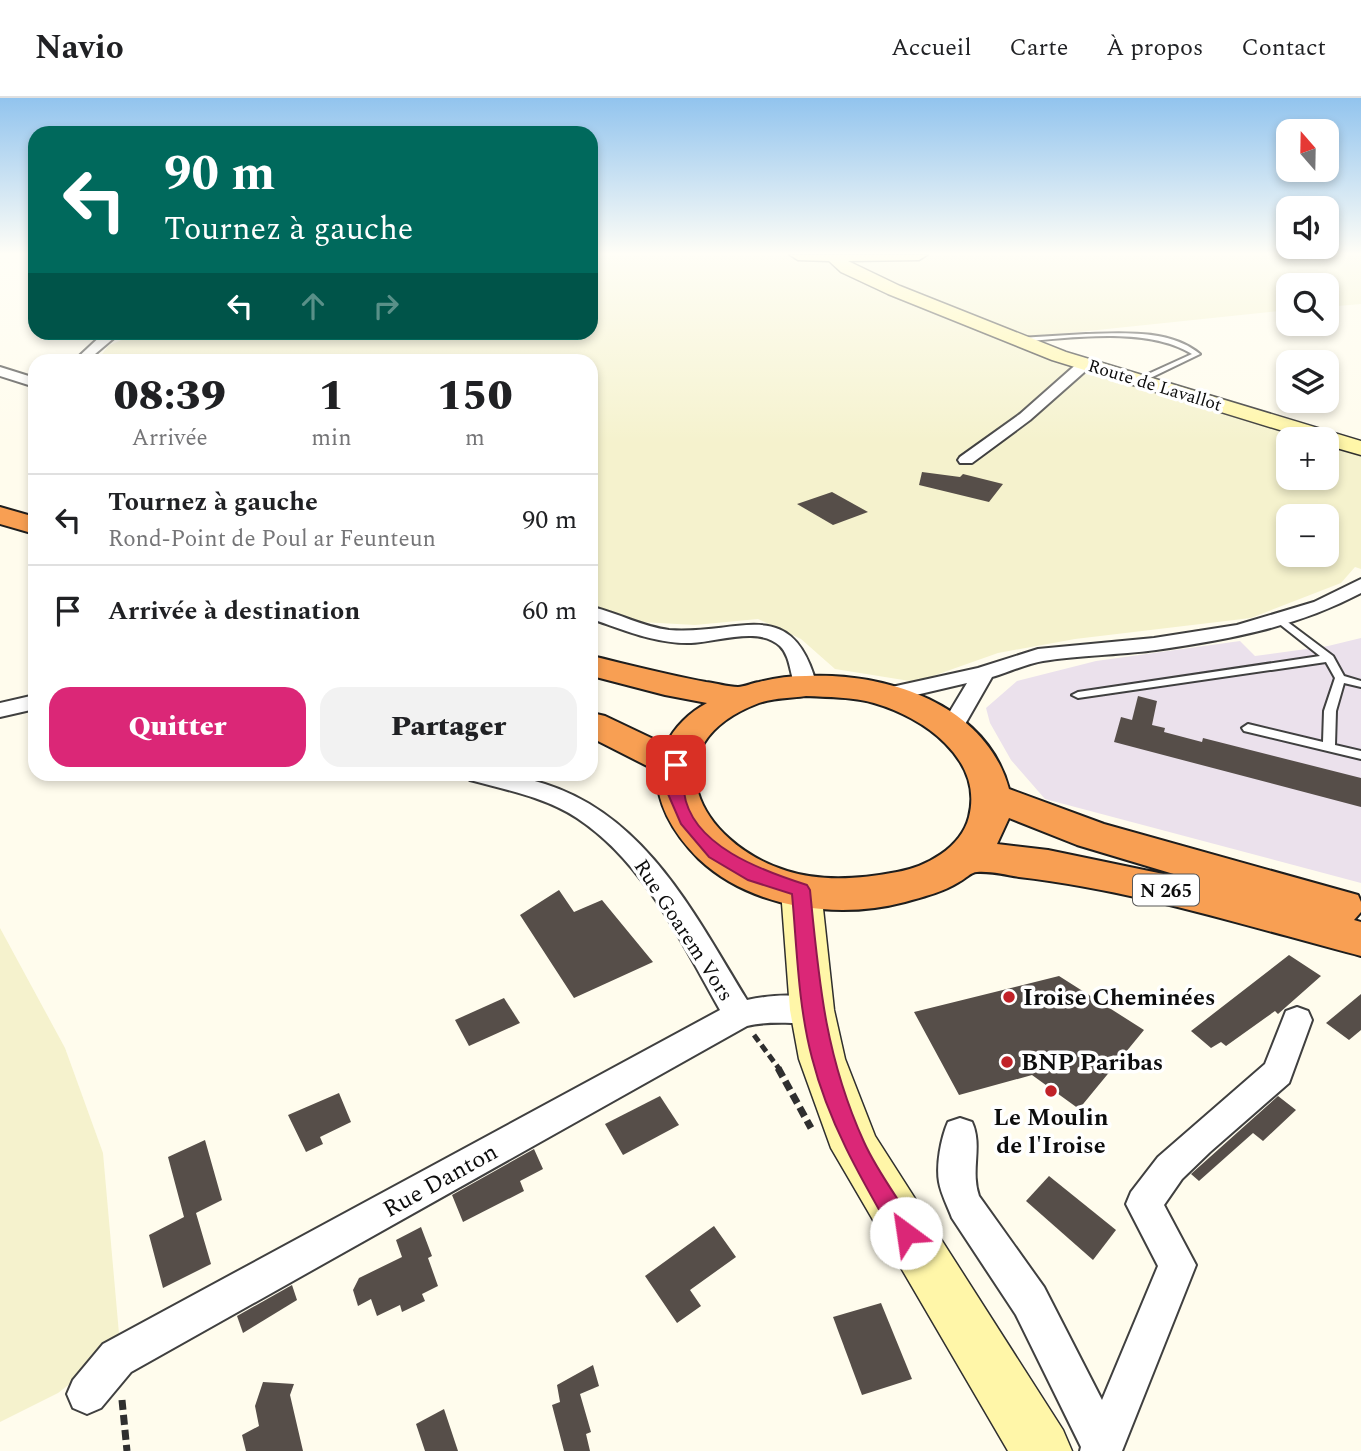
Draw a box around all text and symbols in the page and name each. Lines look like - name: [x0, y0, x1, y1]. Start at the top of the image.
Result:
- text: Navio: [35, 23, 124, 73]
- text: Accueil: [891, 30, 971, 66]
- text: Carte: [1009, 30, 1068, 66]
- text: À propos: [1106, 30, 1203, 66]
- text: Contact: [1241, 30, 1326, 66]
- north arrow: [1276, 119, 1339, 182]
- map controls: [1276, 119, 1339, 567]
- text: 90 m: [164, 137, 275, 212]
- icon: left: [49, 154, 140, 245]
- button: sound: [1276, 196, 1339, 259]
- text: Tournez à gauche: [164, 205, 413, 254]
- button: search: [1276, 273, 1339, 336]
- icon: left: [221, 287, 259, 325]
- icon: ahead: [294, 287, 332, 325]
- icon: right: [367, 287, 405, 325]
- button: layers: [1276, 350, 1339, 413]
- street label: Route de Lavallot: [1085, 352, 1225, 419]
- text: 08:39: [113, 365, 226, 428]
- text: 1: [319, 365, 344, 428]
- text: 150: [437, 365, 513, 428]
- text: Arrivée: [132, 421, 208, 456]
- text: min: [311, 421, 352, 456]
- text: m: [465, 421, 485, 456]
- button: +: [1276, 427, 1339, 490]
- text: Tournez à gauche: [108, 482, 318, 522]
- text: 90 m: [522, 500, 577, 540]
- icon: left: [49, 501, 87, 539]
- button: −: [1276, 504, 1339, 567]
- text: Rond-Point de Poul ar Feunteun: [108, 522, 436, 557]
- text: Arrivée à destination: [108, 591, 360, 631]
- text: 60 m: [522, 591, 577, 631]
- icon: arrive: [49, 592, 87, 630]
- button: Quitter: [49, 687, 306, 767]
- button: Partager: [320, 687, 577, 767]
- pin: [646, 735, 706, 795]
- icon: arrive: [657, 746, 695, 784]
- street label: Rue Goarem Vors: [625, 853, 741, 1008]
- road number: N 265: [1133, 874, 1199, 905]
- place label: Iroise Cheminées: [1023, 980, 1215, 1016]
- marker: Iroise Cheminées: [1001, 989, 1017, 1005]
- place label: BNP Paribas: [1021, 1045, 1163, 1081]
- marker: BNP Paribas: [999, 1054, 1015, 1070]
- marker: Le Moulin de l'Iroise: [1043, 1083, 1059, 1099]
- place label: Le Moulin de l'Iroise: [993, 1100, 1109, 1164]
- street label: Rue Danton: [376, 1134, 505, 1227]
- position arrow: [869, 1196, 943, 1270]

